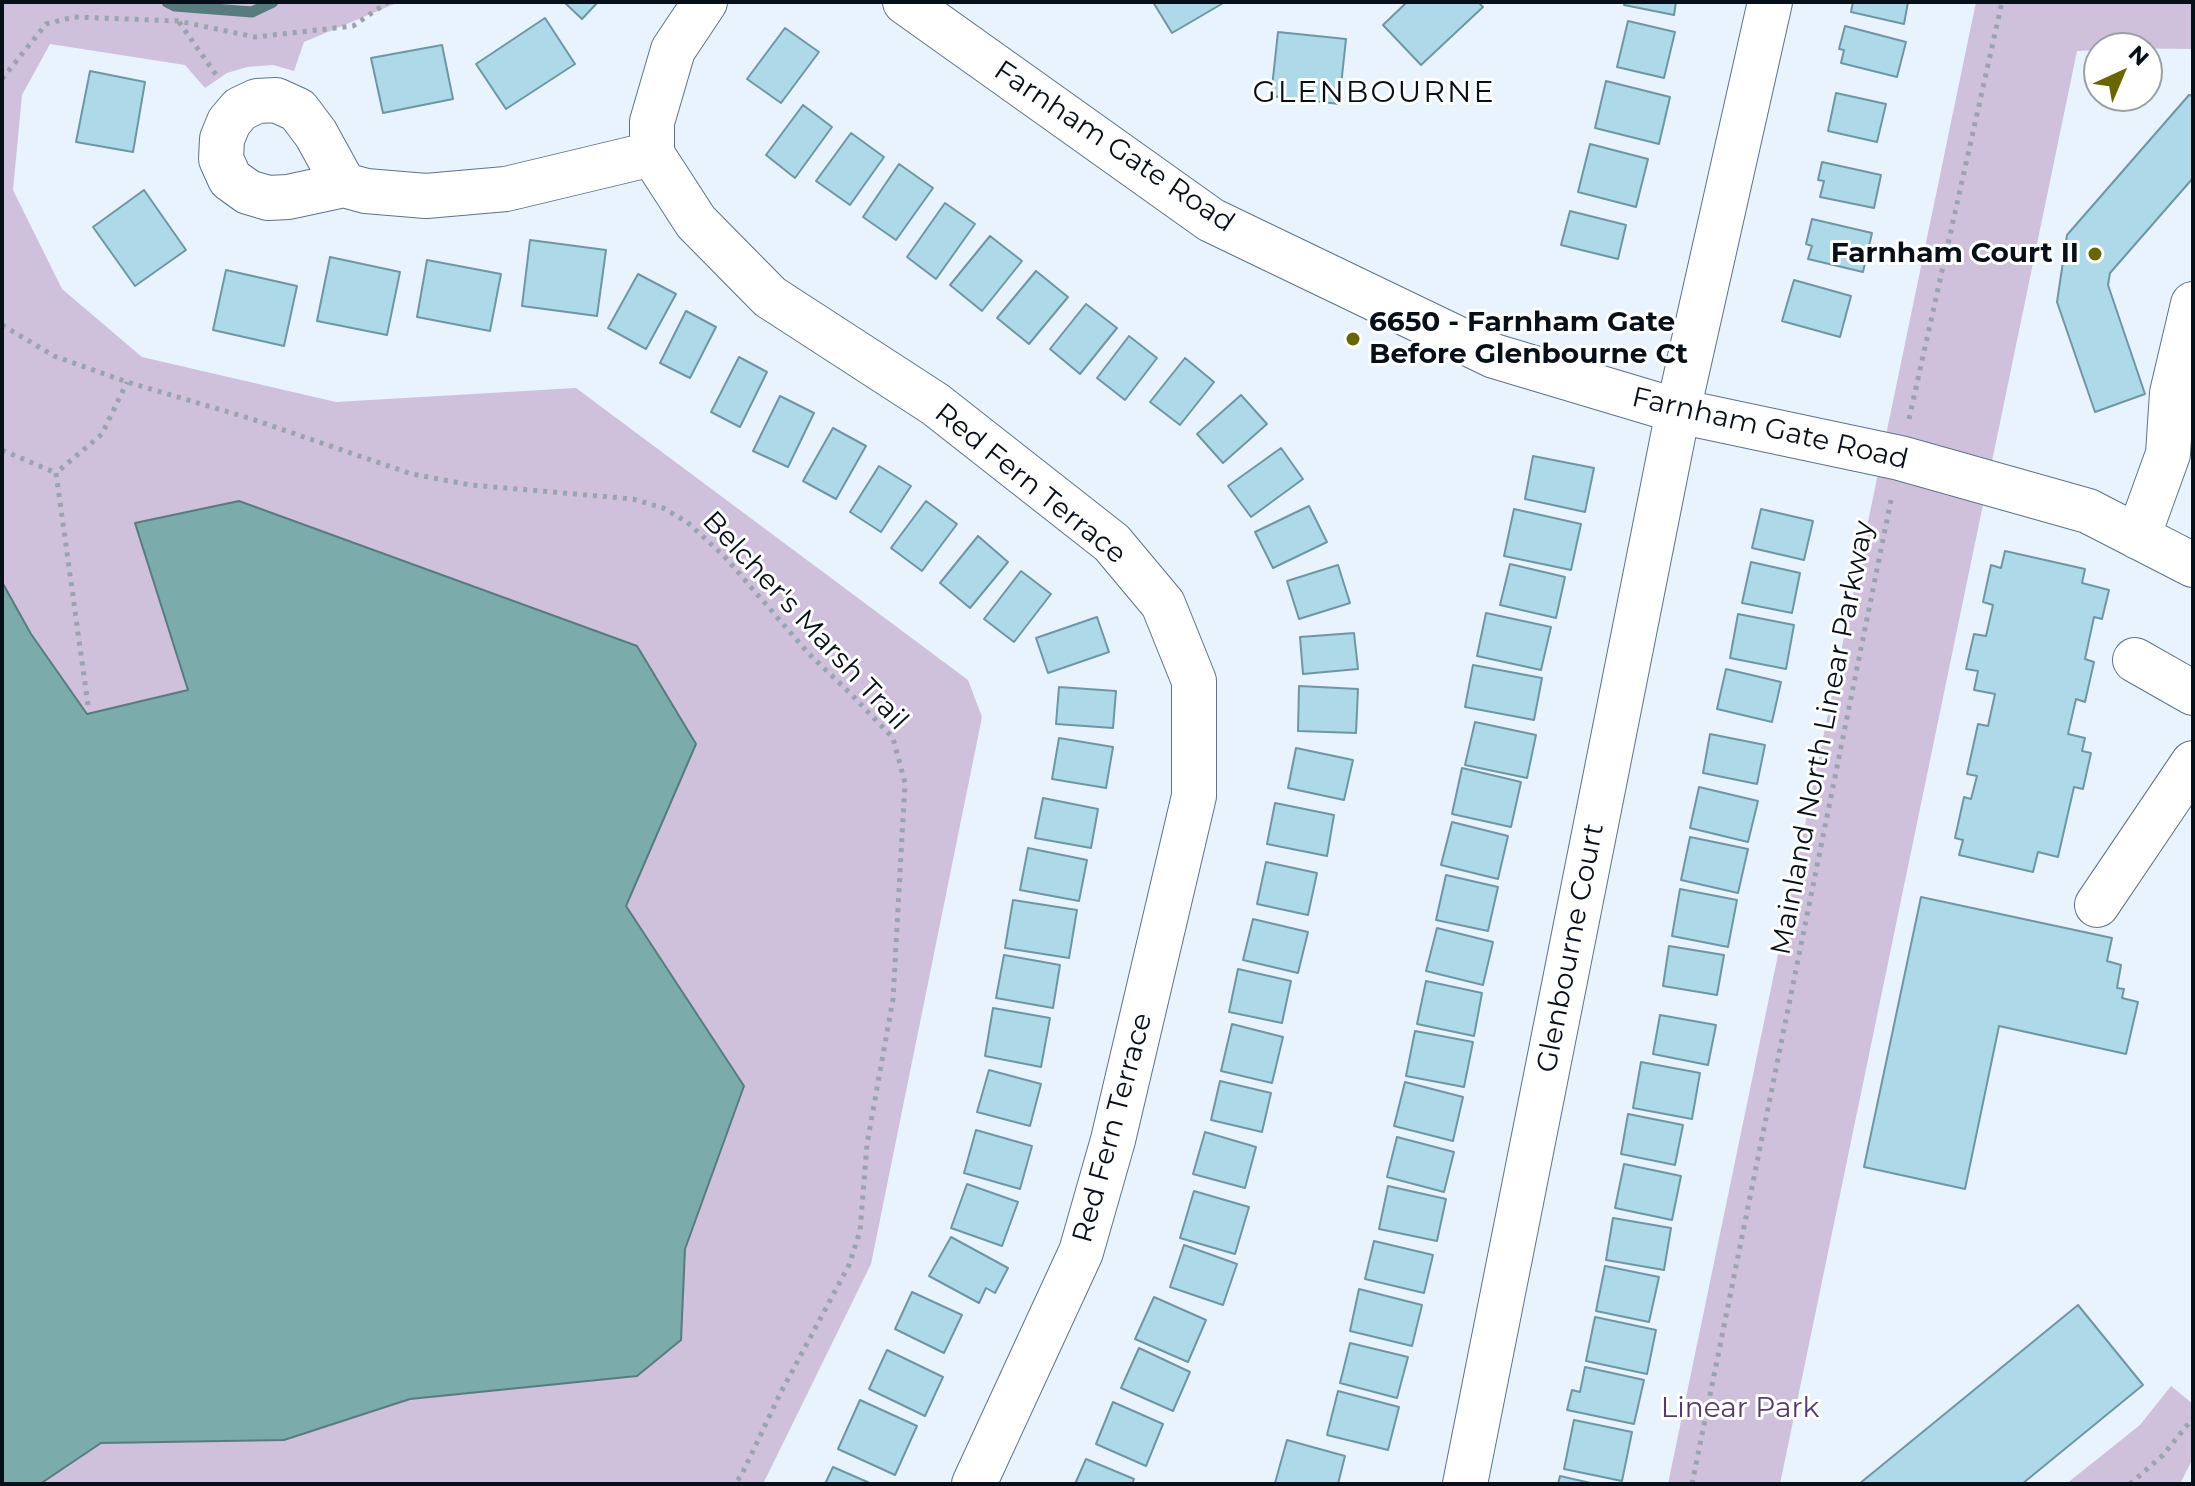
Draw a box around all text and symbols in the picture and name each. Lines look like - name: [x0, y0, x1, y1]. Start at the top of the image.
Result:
- north arrow: [2083, 32, 2163, 112]
- text: N: [2123, 40, 2154, 72]
- street label: Farnham Gate Road: [987, 54, 1241, 240]
- district label: GLENBOURNE: [1252, 75, 1496, 111]
- place label: Farnham Court II: [1831, 237, 2079, 271]
- marker: Farnham Court II: [2086, 245, 2104, 263]
- place label: 6650 - Farnham Gate Before Glenbourne Ct: [1369, 306, 1688, 372]
- marker: 6650 - Farnham Gate Before Glenbourne Ct: [1344, 330, 1362, 348]
- street label: Farnham Gate Road: [1629, 381, 1911, 477]
- street label: Red Fern Terrace: [928, 397, 1132, 571]
- street label: Belcher's Marsh Trail: [695, 505, 915, 737]
- street label: Mainland North Linear Parkway: [1764, 518, 1882, 958]
- street label: Glenbourne Court: [1530, 821, 1612, 1075]
- street label: Red Fern Terrace: [1066, 1009, 1160, 1247]
- park label: Linear Park: [1661, 1392, 1819, 1426]

